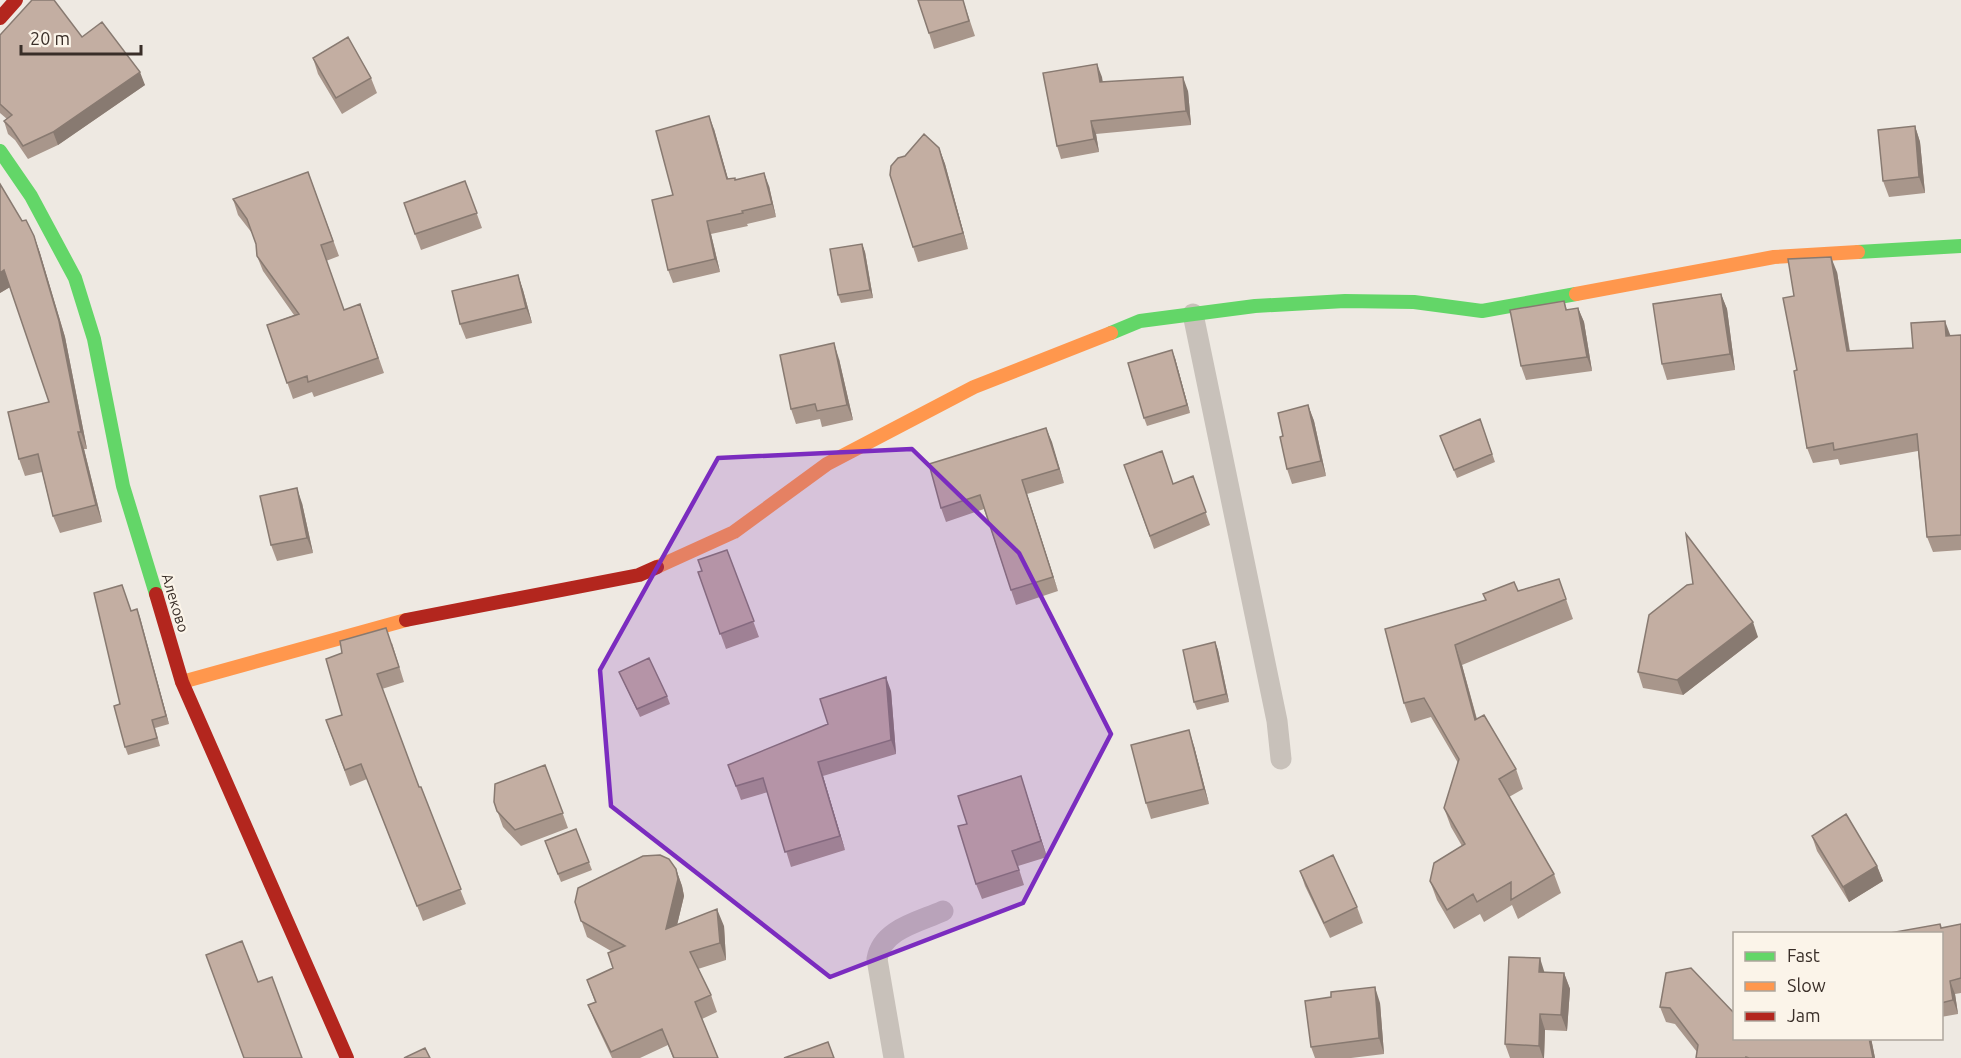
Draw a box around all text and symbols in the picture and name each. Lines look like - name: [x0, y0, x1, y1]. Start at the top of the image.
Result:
- scale bar: [21, 18, 141, 56]
- text: 20 m: [30, 28, 70, 48]
- street label: Алеково: [159, 571, 192, 634]
- legend: [1733, 932, 1943, 1040]
- text: Fast: [1787, 945, 1820, 965]
- text: Slow: [1787, 975, 1826, 995]
- text: Jam: [1787, 1005, 1821, 1025]

